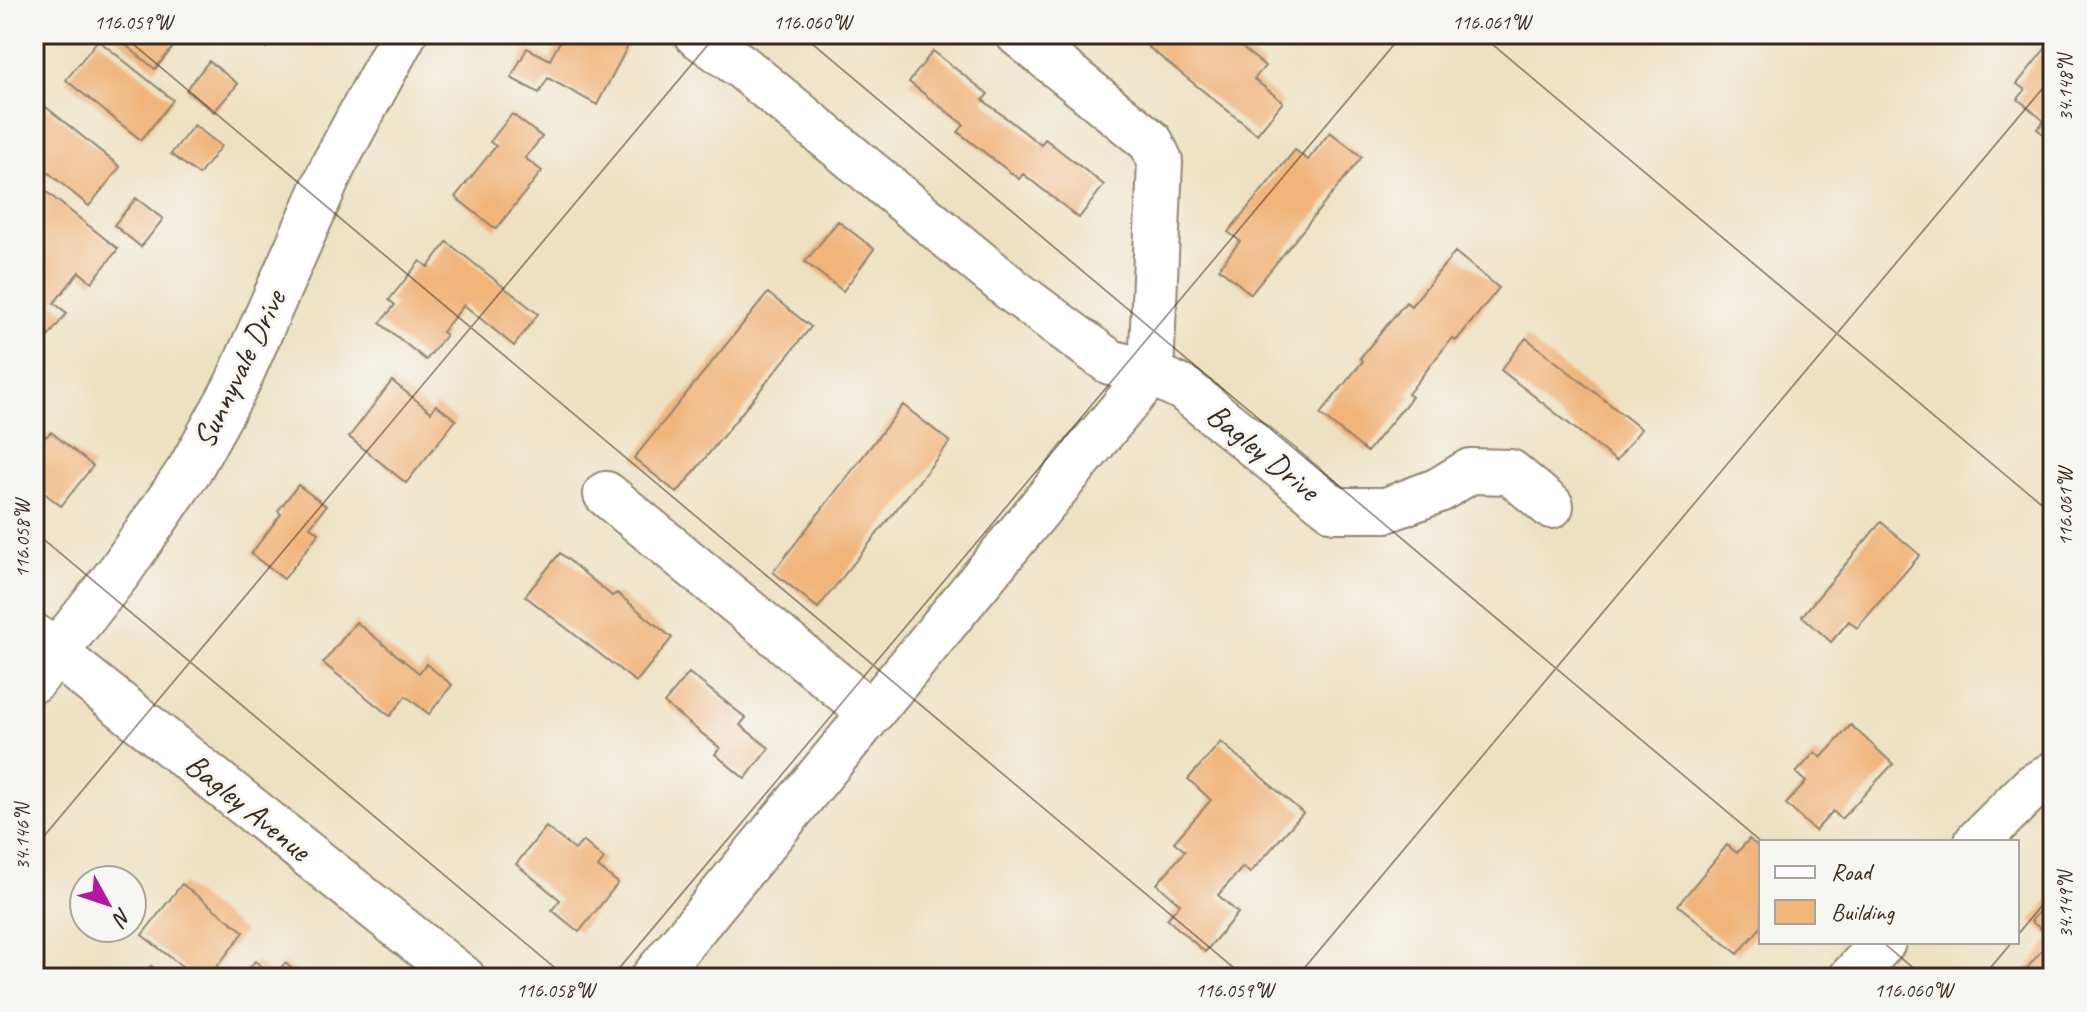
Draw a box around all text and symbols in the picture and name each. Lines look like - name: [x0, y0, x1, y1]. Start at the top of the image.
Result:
- text: 116.059°W: [94, 10, 176, 35]
- text: 116.060°W: [773, 10, 855, 35]
- text: 116.061°W: [1452, 10, 1534, 35]
- text: 34.148°N: [2053, 52, 2078, 121]
- street label: Sunnyvale Drive: [183, 281, 296, 455]
- street label: Bagley Drive: [1198, 394, 1330, 512]
- text: 116.061°W: [2053, 464, 2078, 546]
- text: 116.058°W: [10, 496, 35, 578]
- street label: Bagley Avenue: [177, 744, 321, 872]
- text: 34.146°N: [10, 801, 35, 870]
- legend: [1759, 840, 2019, 944]
- text: Road: [1831, 857, 1875, 887]
- north arrow: [68, 864, 148, 944]
- text: 34.149°N: [2053, 869, 2078, 938]
- text: Building: [1831, 897, 1896, 927]
- text: N: [105, 902, 138, 933]
- text: 116.058°W: [516, 978, 598, 1003]
- text: 116.059°W: [1195, 978, 1277, 1003]
- text: 116.060°W: [1874, 978, 1956, 1003]

